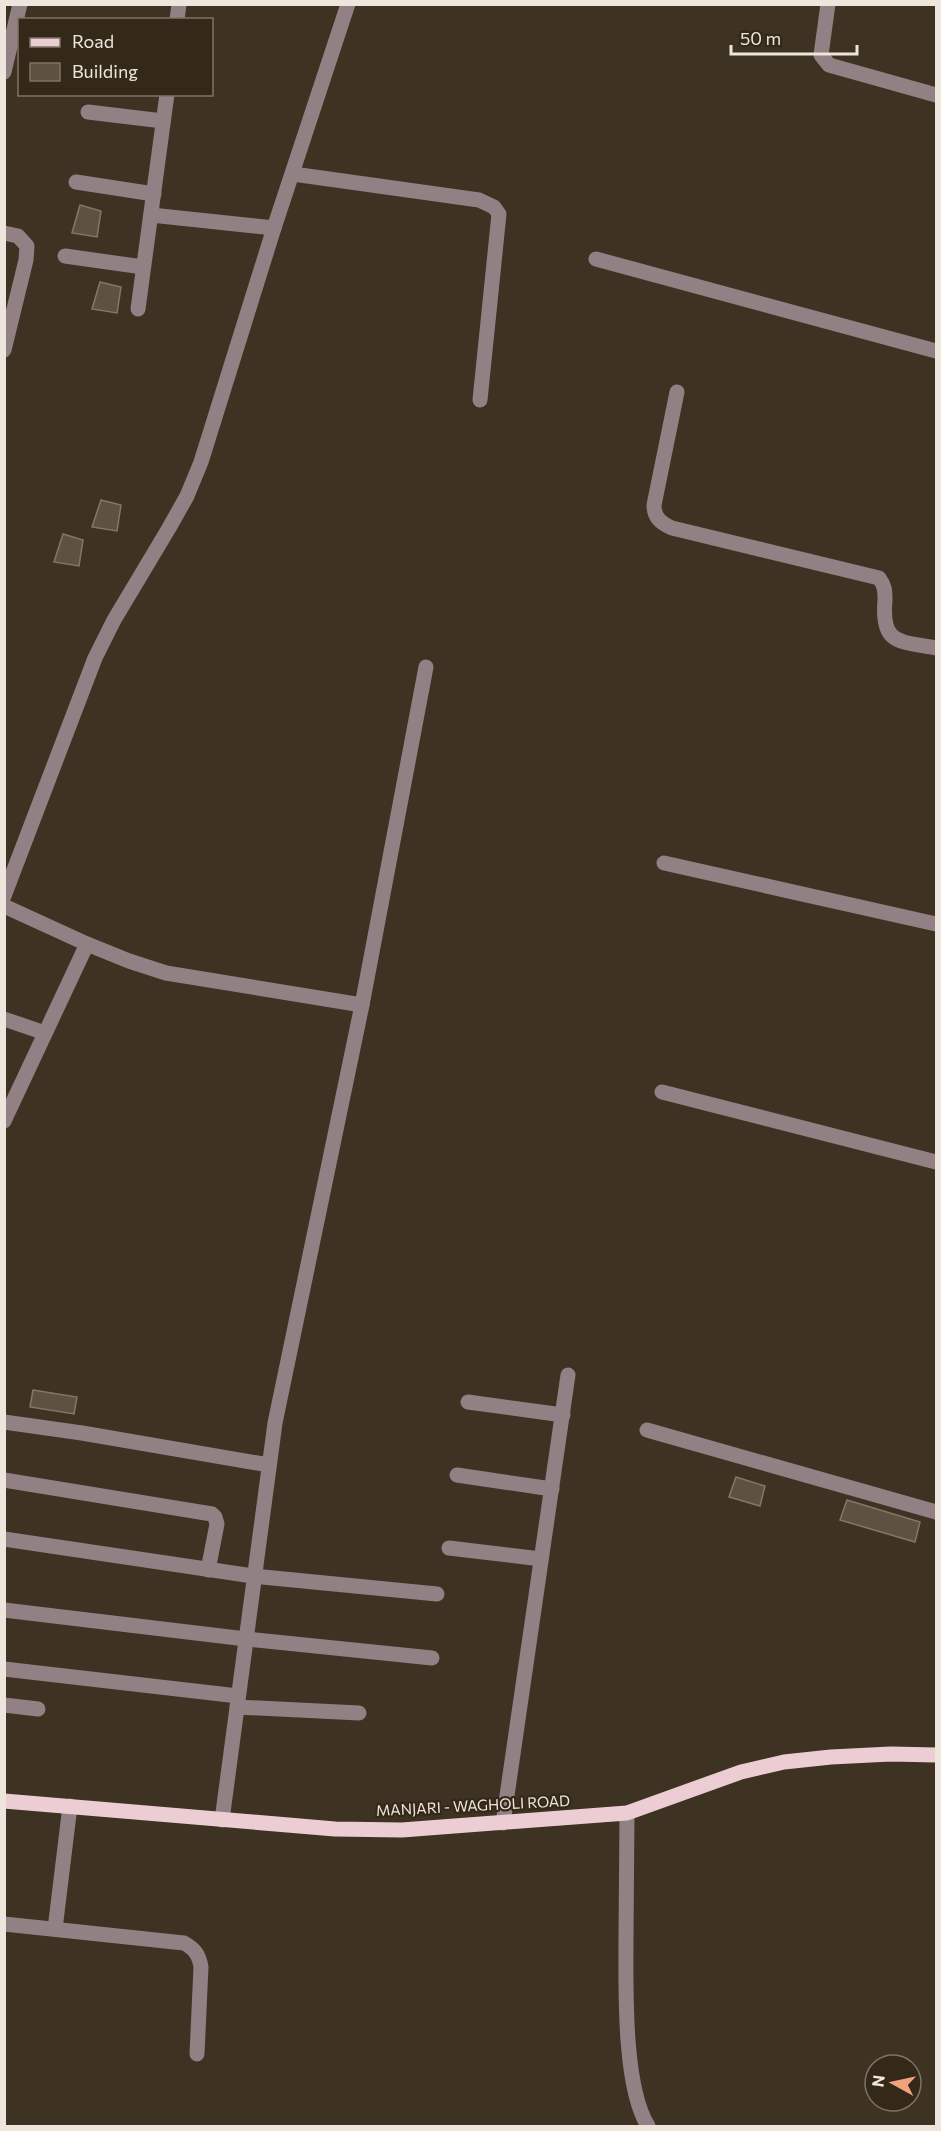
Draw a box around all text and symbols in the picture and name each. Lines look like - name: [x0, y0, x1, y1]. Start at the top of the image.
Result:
- legend: [18, 18, 213, 96]
- scale bar: [731, 18, 857, 56]
- text: 50 m: [740, 27, 781, 49]
- text: Road: [72, 30, 114, 52]
- text: Building: [72, 60, 138, 82]
- street label: MANJARI - WAGHOLI ROAD: [375, 1791, 571, 1819]
- north arrow: [863, 2053, 923, 2113]
- text: N: [867, 2074, 888, 2088]

